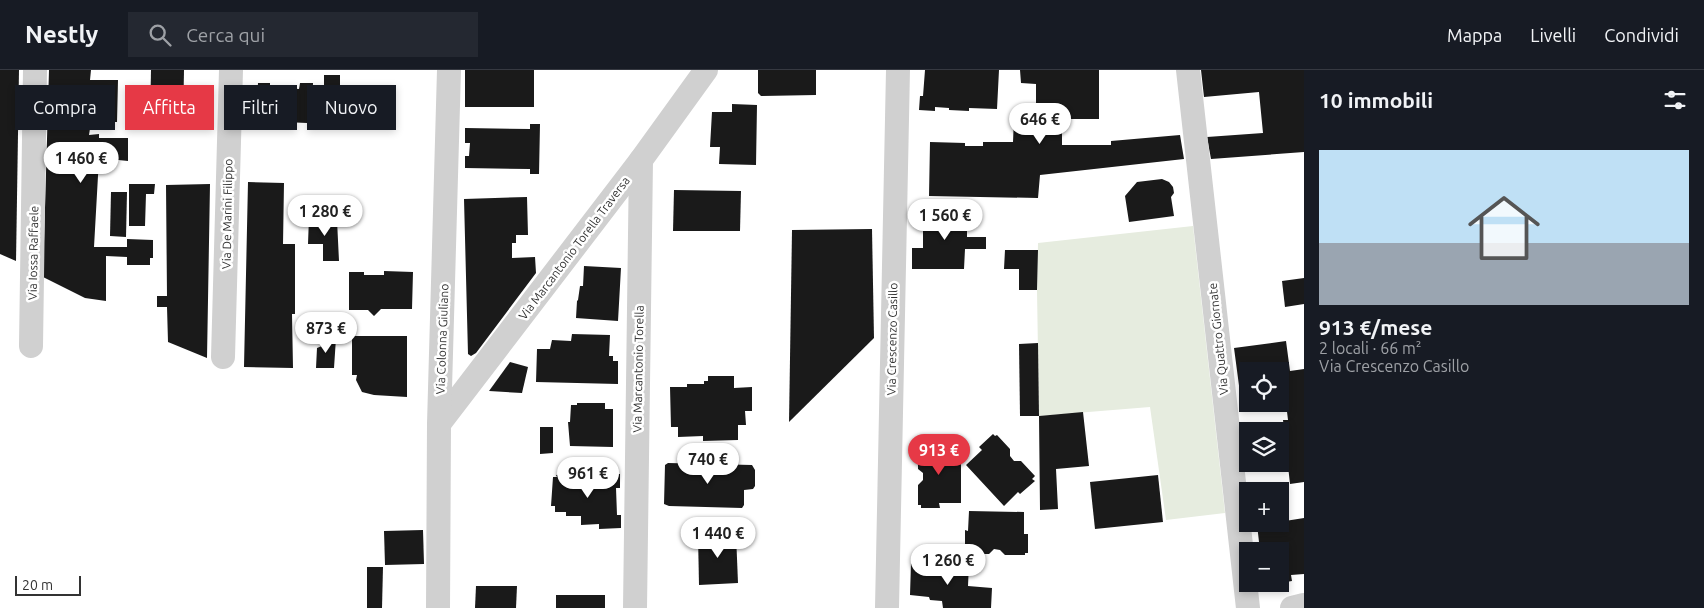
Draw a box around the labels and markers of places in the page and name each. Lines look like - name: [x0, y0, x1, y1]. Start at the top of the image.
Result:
- pin: 646 €: [1005, 102, 1075, 145]
- pin: 1 460 €: [35, 142, 127, 184]
- pin: 1 280 €: [279, 194, 371, 237]
- pin: 1 560 €: [899, 198, 991, 241]
- pin: 873 €: [291, 312, 361, 354]
- pin: 913 €: [904, 434, 974, 476]
- pin: 740 €: [673, 442, 743, 485]
- pin: 961 €: [553, 456, 623, 499]
- pin: 1 440 €: [672, 516, 764, 559]
- pin: 1 260 €: [902, 544, 994, 586]

